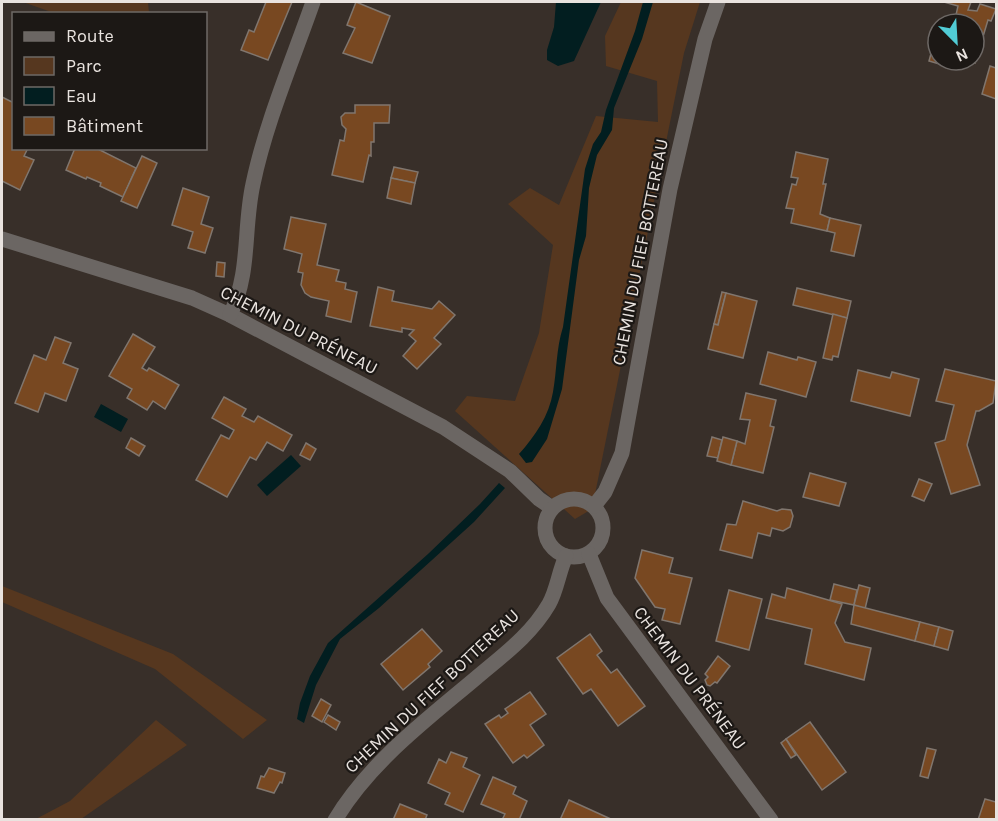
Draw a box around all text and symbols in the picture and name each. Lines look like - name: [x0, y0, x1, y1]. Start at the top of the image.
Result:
- legend: [12, 12, 207, 150]
- north arrow: [926, 12, 986, 72]
- text: Route: [66, 25, 114, 47]
- text: N: [953, 44, 971, 66]
- text: Parc: [66, 55, 102, 77]
- text: Eau: [66, 85, 97, 107]
- text: Bâtiment: [66, 115, 143, 137]
- street label: CHEMIN DU FIEF BOTTEREAU: [607, 137, 673, 367]
- street label: CHEMIN DU PRÉNEAU: [217, 280, 382, 379]
- street label: CHEMIN DU PRÉNEAU: [629, 601, 752, 754]
- street label: CHEMIN DU FIEF BOTTEREAU: [340, 604, 524, 778]

